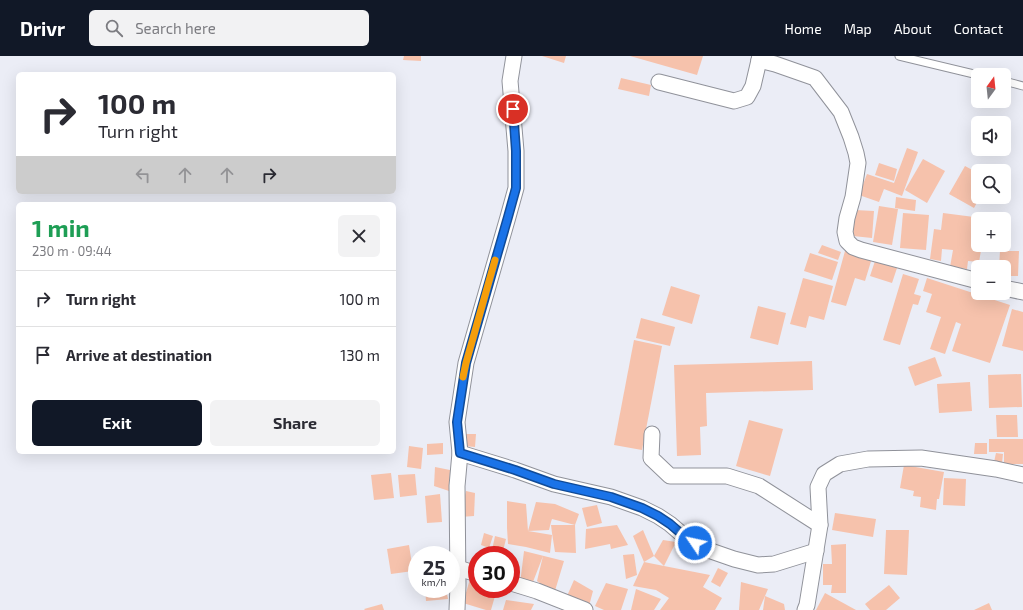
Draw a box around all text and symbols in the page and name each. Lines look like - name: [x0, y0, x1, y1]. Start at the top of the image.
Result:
- search box: [89, 10, 369, 46]
- text: Drivr: [20, 17, 65, 40]
- icon: search: [103, 17, 125, 39]
- text: Search here: [135, 19, 216, 37]
- text: Home: [785, 20, 822, 37]
- text: Map: [844, 20, 872, 37]
- text: About: [894, 20, 932, 37]
- text: Contact: [954, 20, 1003, 37]
- north arrow: [971, 68, 1011, 108]
- map controls: [971, 68, 1011, 300]
- text: 100 m: [98, 86, 176, 120]
- icon: right: [32, 88, 84, 140]
- pin: [496, 92, 530, 126]
- icon: arrive: [502, 98, 524, 120]
- button: sound: [971, 116, 1011, 156]
- text: Turn right: [98, 120, 178, 142]
- icon: left: [132, 164, 154, 186]
- icon: ahead: [174, 164, 196, 186]
- icon: ahead: [216, 164, 238, 186]
- icon: right: [258, 164, 280, 186]
- button: search: [971, 164, 1011, 204]
- button: +: [971, 212, 1011, 252]
- text: 1 min: [32, 213, 90, 242]
- button: close: [338, 215, 380, 257]
- text: 230 m · 09:44: [32, 243, 112, 259]
- button: −: [971, 260, 1011, 300]
- icon: right: [32, 288, 54, 310]
- text: Turn right: [66, 290, 136, 308]
- text: 100 m: [339, 290, 380, 308]
- icon: arrive: [32, 344, 54, 366]
- text: Arrive at destination: [66, 346, 212, 364]
- text: 130 m: [340, 346, 380, 364]
- button: Exit: [32, 400, 202, 446]
- button: Share: [210, 400, 380, 446]
- position arrow: [674, 522, 716, 564]
- speed limit sign: 30: [468, 546, 520, 598]
- text: 25: [423, 555, 445, 579]
- text: km/h: [422, 576, 446, 588]

